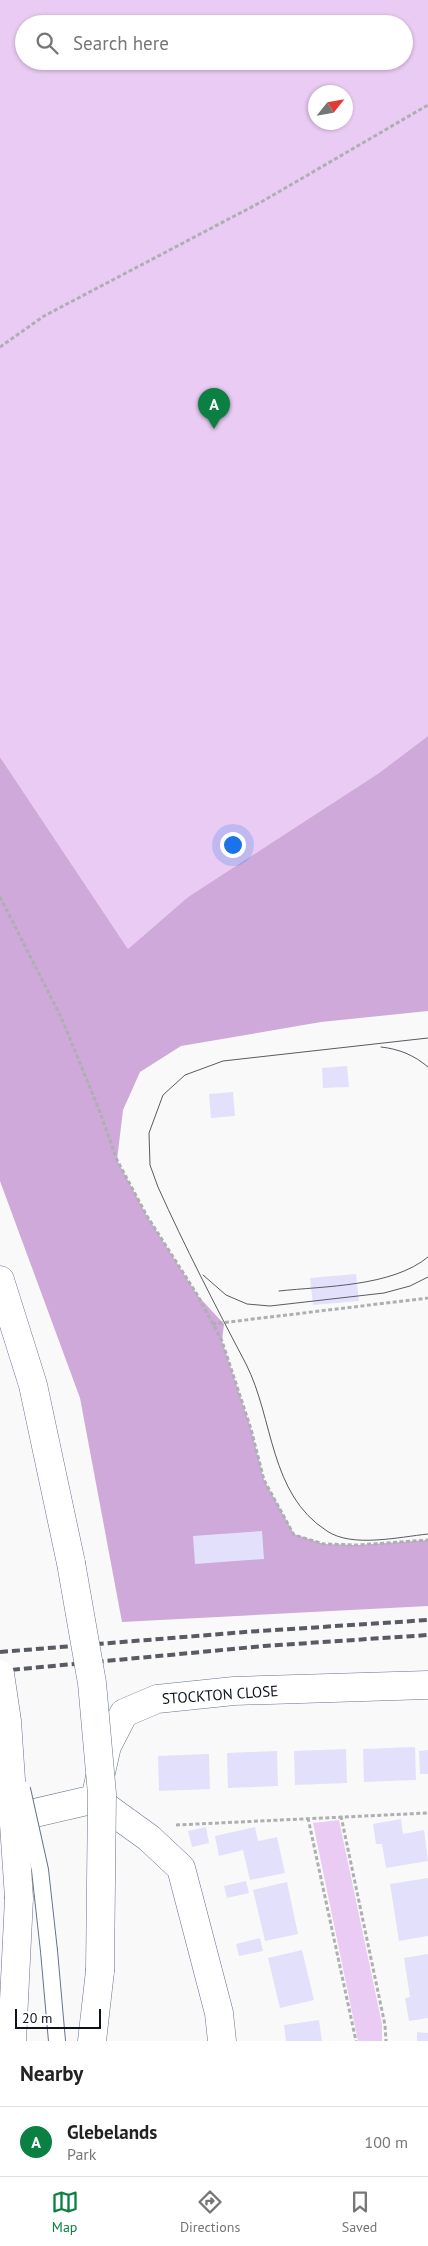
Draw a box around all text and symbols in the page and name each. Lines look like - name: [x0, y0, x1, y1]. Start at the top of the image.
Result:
- search box: [15, 15, 413, 70]
- icon: search: [33, 29, 61, 57]
- text: Search here: [73, 31, 169, 55]
- north arrow: [308, 85, 353, 130]
- pin: A: [198, 388, 230, 429]
- your location: [220, 832, 246, 858]
- street label: STOCKTON CLOSE: [161, 1681, 279, 1708]
- scale bar: [15, 2006, 101, 2029]
- text: 20 m: [22, 2009, 52, 2027]
- text: Nearby: [20, 2060, 83, 2087]
- text: Glebelands: [67, 2120, 157, 2144]
- text: A: [31, 2132, 41, 2152]
- text: 100 m: [365, 2132, 408, 2152]
- text: Park: [67, 2144, 96, 2164]
- tab: Map: [51, 2188, 79, 2236]
- tab: Directions: [180, 2188, 240, 2236]
- tab: Saved: [342, 2188, 377, 2236]

